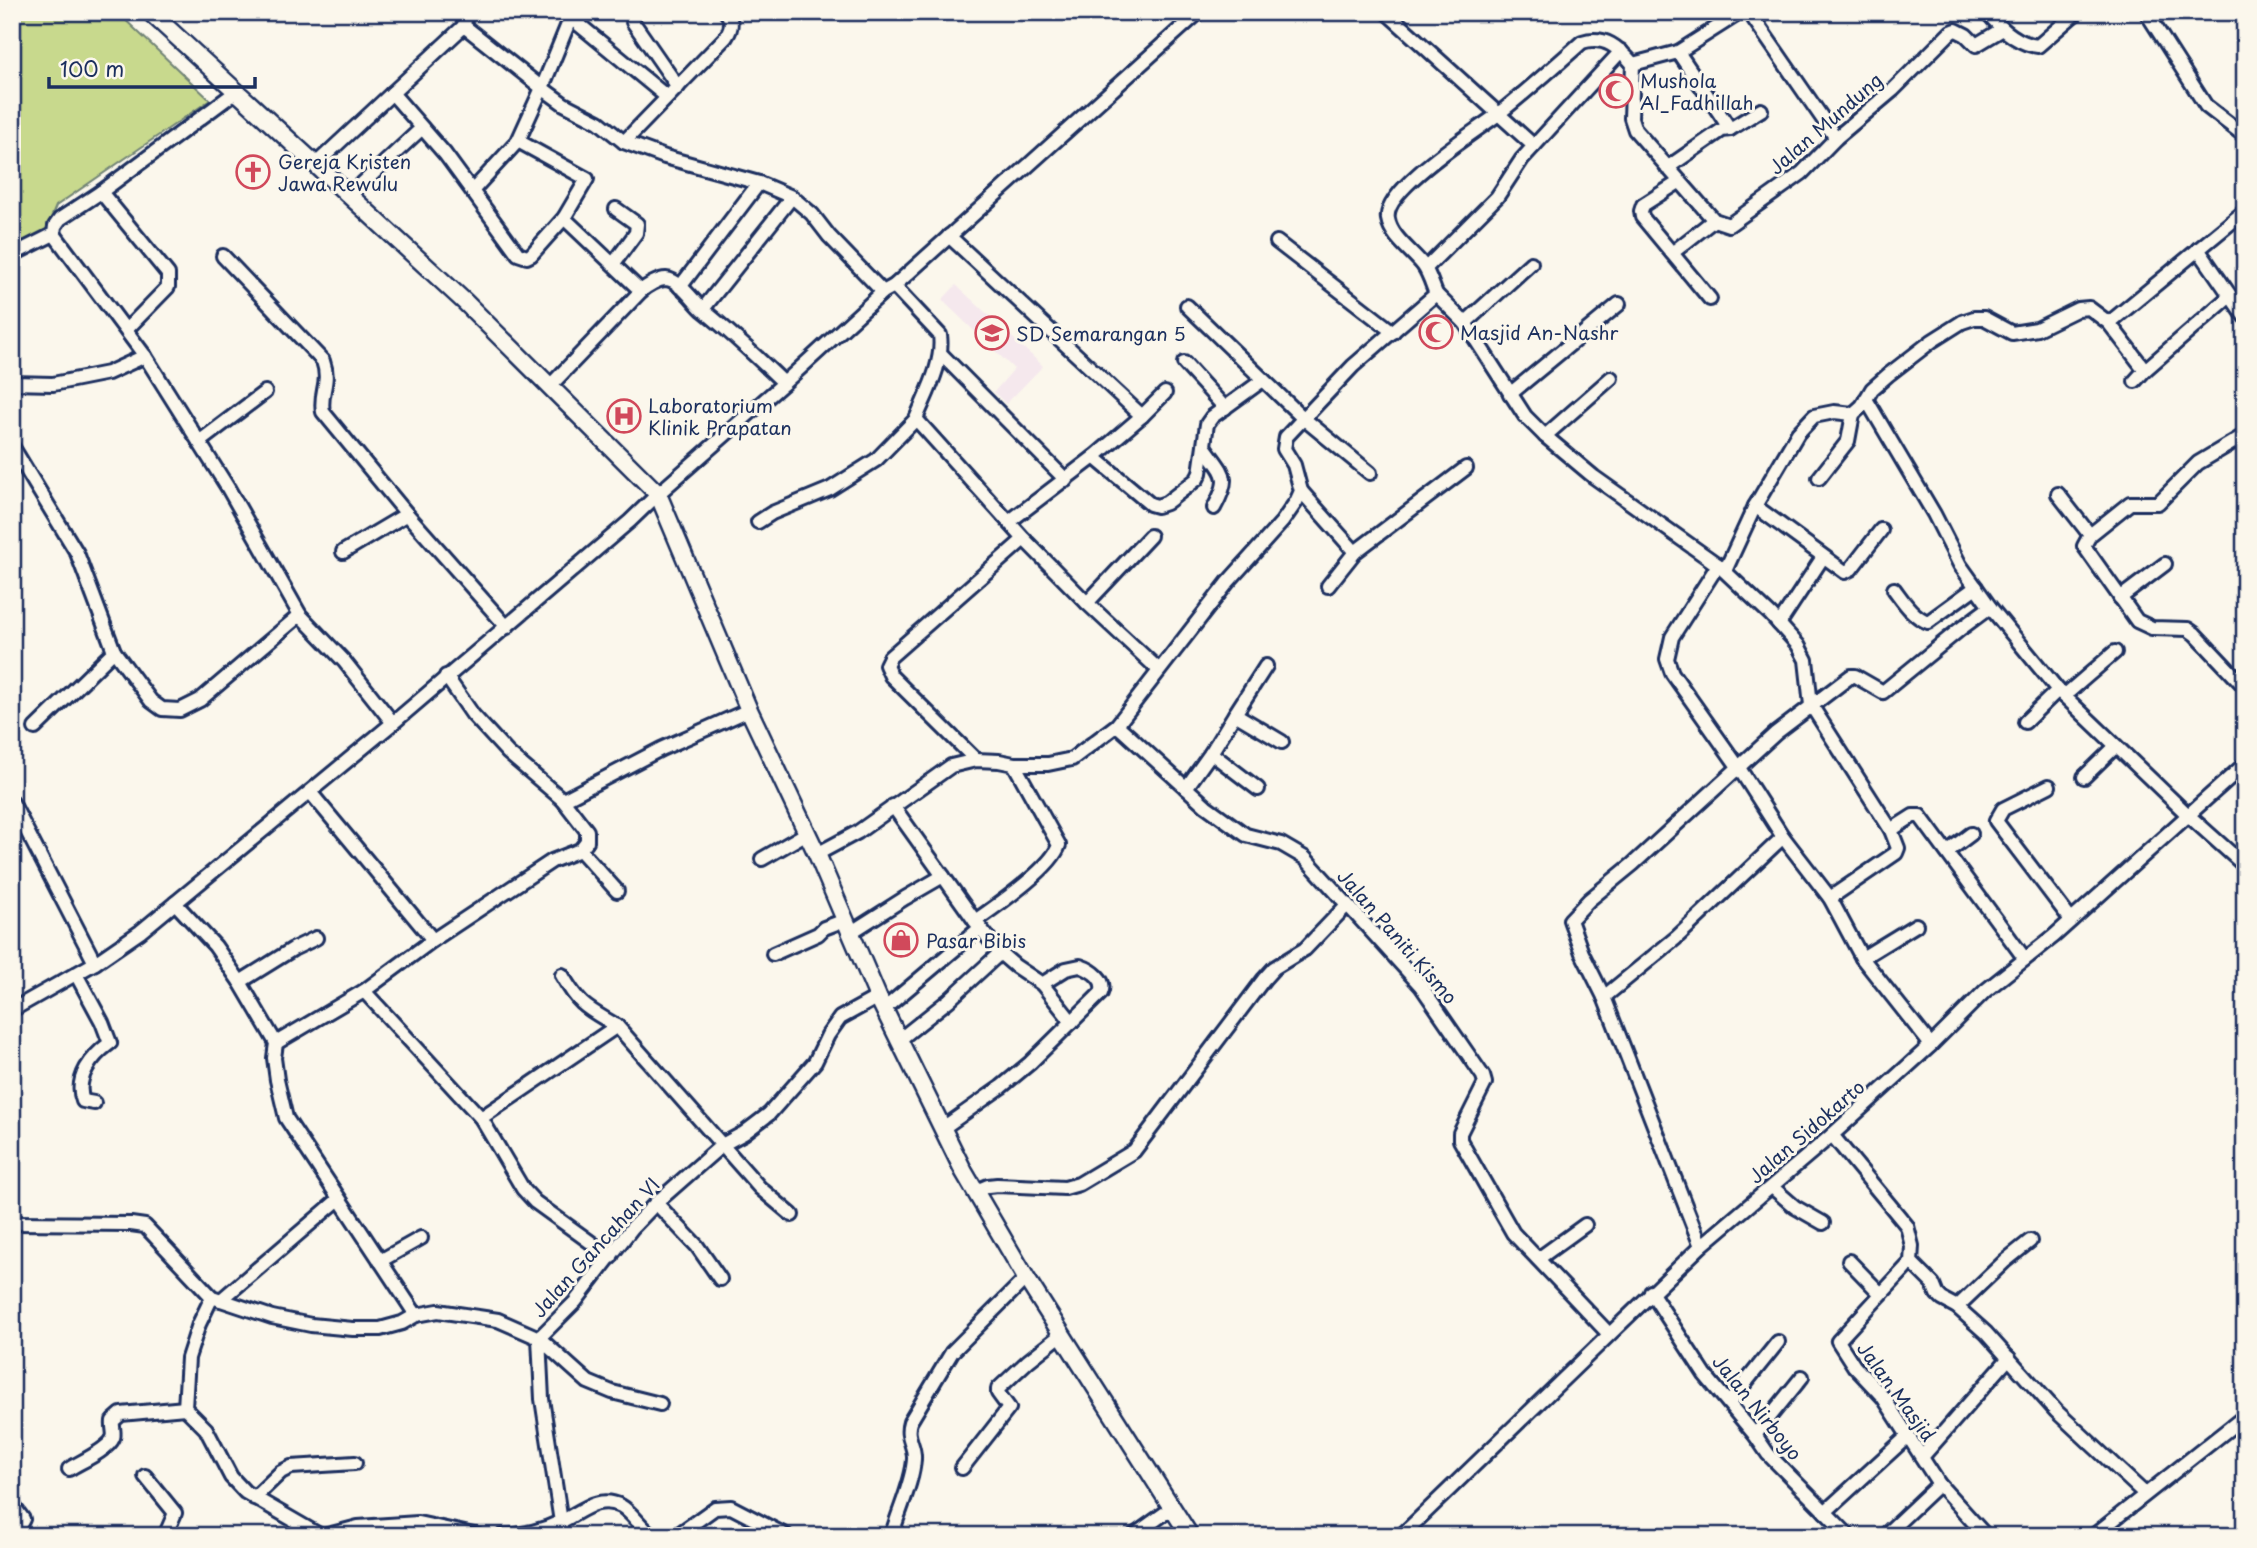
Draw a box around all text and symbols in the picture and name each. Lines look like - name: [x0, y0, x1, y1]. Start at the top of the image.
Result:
- scale bar: [49, 46, 256, 90]
- text: 100 m: [60, 52, 124, 84]
- place label: Mushola Al_Fadhillah: [1640, 66, 1754, 116]
- street label: Jalan Mundung: [1762, 66, 1888, 180]
- mosque icon: Mushola Al_Fadhillah: [1597, 72, 1635, 110]
- place label: Gereja Kristen Jawa Rewulu: [278, 147, 411, 197]
- church icon: Gereja Kristen Jawa Rewulu: [234, 153, 272, 191]
- mosque icon: Masjid An-Nashr: [1417, 313, 1455, 351]
- school or university icon: SD Semarangan 5: [973, 314, 1011, 352]
- place label: Masjid An-Nashr: [1460, 318, 1619, 346]
- place label: SD Semarangan 5: [1016, 319, 1186, 347]
- place label: Laboratorium Klinik Prapatan: [648, 391, 792, 441]
- hospital icon: Laboratorium Klinik Prapatan: [605, 397, 643, 435]
- street label: Jalan Paniti Kismo: [1331, 862, 1465, 1010]
- shop icon: Pasar Bibis: [882, 921, 920, 959]
- place label: Pasar Bibis: [926, 926, 1026, 954]
- street label: Jalan Sidokarto: [1742, 1073, 1870, 1189]
- street label: Jalan Gancahan VI: [525, 1171, 665, 1323]
- street label: Jalan Masjid: [1851, 1335, 1943, 1447]
- street label: Jalan Nirboyo: [1707, 1348, 1809, 1466]

